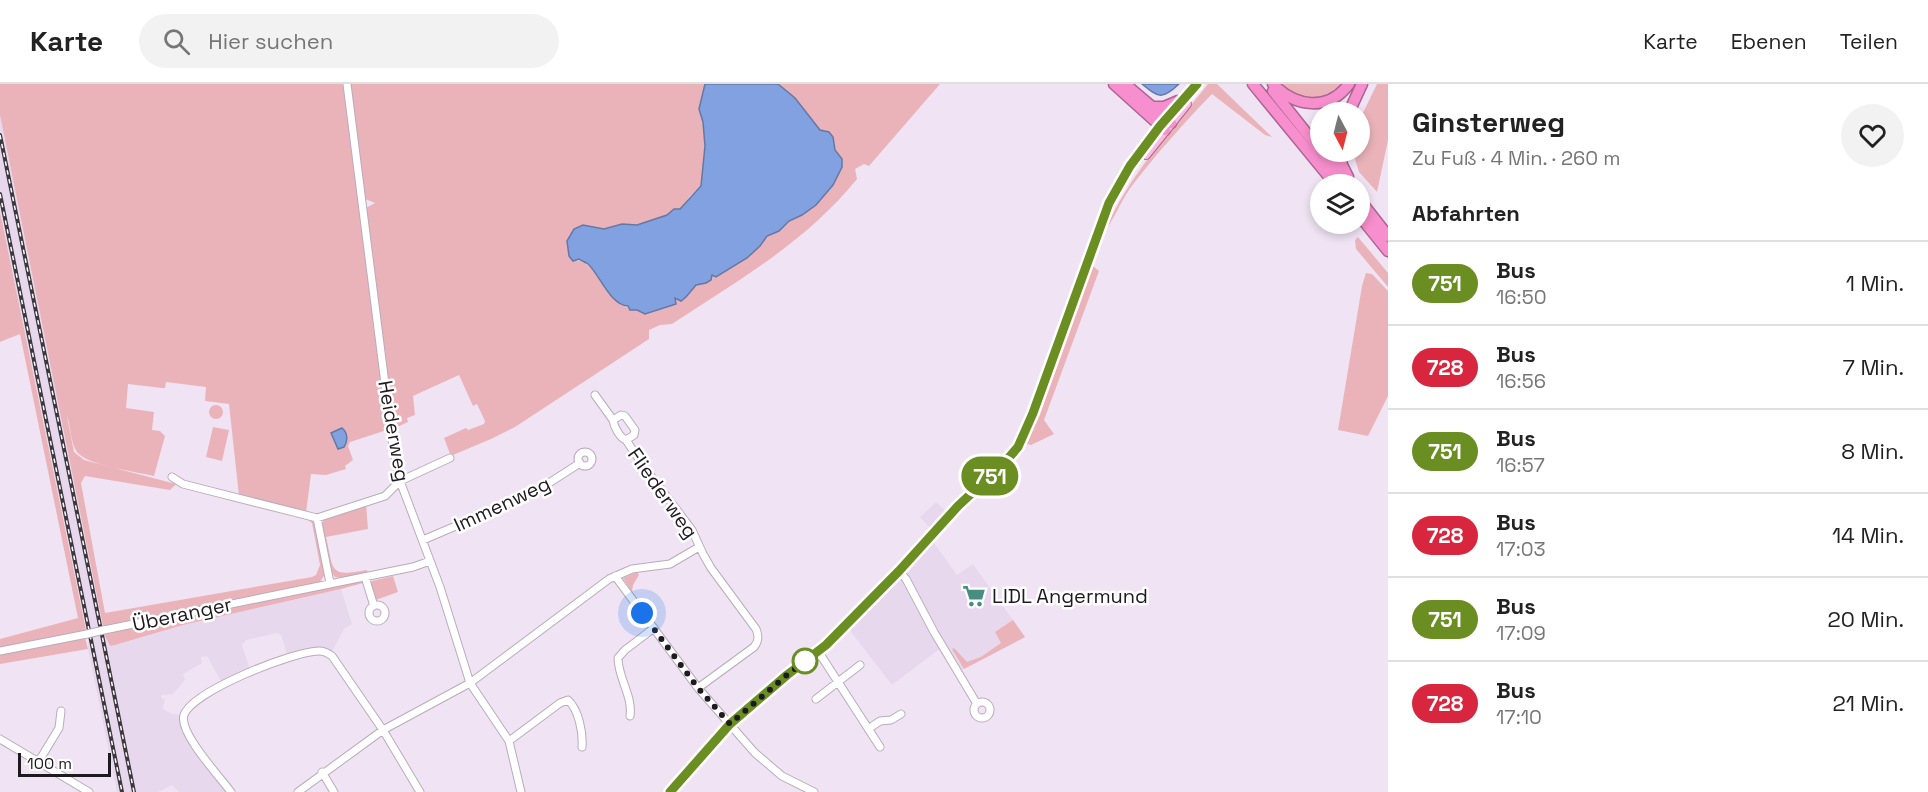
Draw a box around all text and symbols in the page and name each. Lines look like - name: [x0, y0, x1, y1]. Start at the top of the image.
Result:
- search box: [139, 14, 559, 68]
- text: Karte: [30, 23, 103, 59]
- icon: search: [160, 25, 193, 58]
- text: Hier suchen: [208, 27, 333, 55]
- text: Karte: [1643, 28, 1698, 55]
- text: Ebenen: [1731, 28, 1807, 55]
- text: Teilen: [1840, 28, 1898, 55]
- north arrow: [1310, 102, 1370, 162]
- map controls: [1310, 102, 1370, 234]
- text: Ginsterweg: [1412, 104, 1565, 140]
- button: heart: [1841, 104, 1904, 167]
- text: Zu Fuß · 4 Min. · 260 m: [1412, 145, 1620, 171]
- button: layers: [1310, 174, 1370, 234]
- text: Abfahrten: [1412, 199, 1520, 227]
- text: Bus: [1496, 256, 1536, 284]
- text: 1 Min.: [1846, 269, 1904, 297]
- text: 751: [1428, 270, 1462, 297]
- text: 16:50: [1496, 284, 1546, 310]
- text: Bus: [1496, 340, 1536, 368]
- text: 7 Min.: [1842, 353, 1904, 381]
- text: 728: [1427, 354, 1463, 381]
- text: 16:56: [1496, 368, 1546, 394]
- street label: Heiderweg: [372, 378, 416, 484]
- text: Bus: [1496, 424, 1536, 452]
- text: 8 Min.: [1841, 437, 1904, 465]
- text: 751: [1428, 438, 1462, 465]
- street label: Fliederweg: [622, 442, 704, 544]
- text: 16:57: [1496, 452, 1545, 478]
- line badge: 751: [956, 456, 1024, 496]
- text: 751: [973, 463, 1007, 490]
- street label: Immenweg: [449, 470, 555, 538]
- text: Bus: [1496, 508, 1536, 536]
- text: 14 Min.: [1832, 521, 1904, 549]
- text: 728: [1427, 522, 1463, 549]
- text: 17:03: [1496, 536, 1546, 562]
- supermarket icon: LIDL Angermund: [961, 583, 987, 609]
- place label: LIDL Angermund: [992, 583, 1148, 609]
- street label: Überanger: [130, 591, 234, 637]
- text: Bus: [1496, 592, 1536, 620]
- your location: [627, 598, 657, 628]
- text: 20 Min.: [1828, 605, 1904, 633]
- text: 751: [1428, 606, 1462, 633]
- text: 17:09: [1496, 620, 1546, 646]
- unlabelled marker: [792, 648, 818, 674]
- text: Bus: [1496, 676, 1536, 704]
- text: 21 Min.: [1832, 689, 1904, 717]
- text: 728: [1427, 690, 1463, 717]
- text: 17:10: [1496, 704, 1542, 730]
- scale bar: [18, 750, 111, 778]
- text: 100 m: [27, 753, 72, 774]

